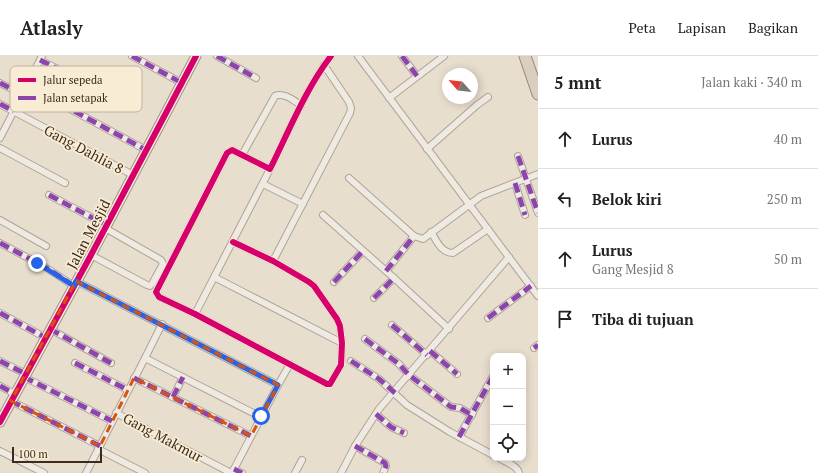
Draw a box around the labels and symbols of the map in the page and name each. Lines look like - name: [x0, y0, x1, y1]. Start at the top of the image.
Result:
- legend: [10, 66, 142, 112]
- north arrow: [442, 68, 478, 104]
- text: Jalur sepeda: [43, 73, 103, 87]
- text: Jalan setapak: [43, 91, 108, 105]
- street label: Gang Dahlia 8: [41, 120, 127, 178]
- street label: Jalan Mesjid: [62, 196, 114, 272]
- route end: [28, 254, 46, 272]
- route start: [252, 407, 270, 425]
- street label: Gang Makmur: [120, 408, 207, 466]
- scale bar: [12, 445, 102, 464]

